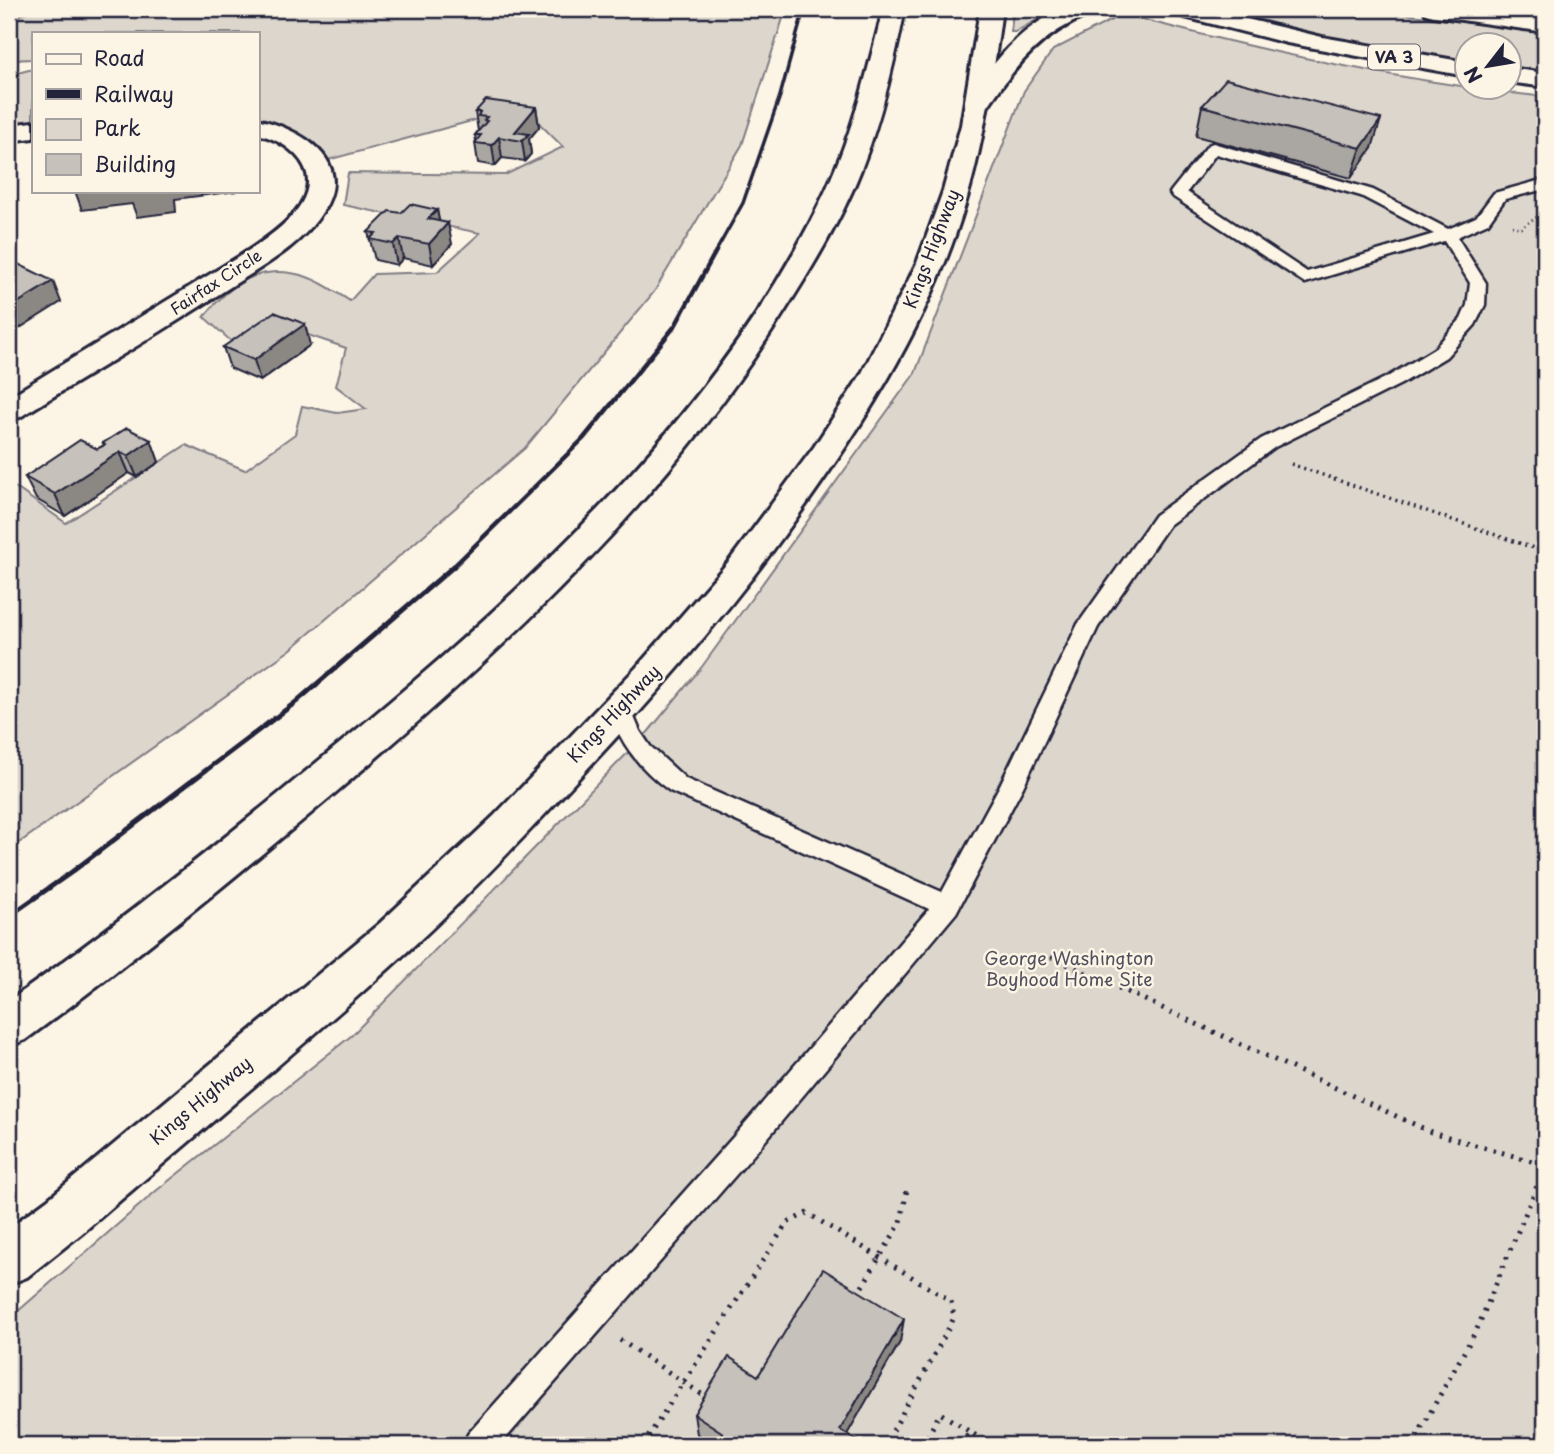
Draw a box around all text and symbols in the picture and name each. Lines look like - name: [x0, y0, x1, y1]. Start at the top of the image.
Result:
- legend: [32, 32, 259, 192]
- north arrow: [1452, 32, 1522, 102]
- text: Road: [94, 41, 145, 73]
- road number: VA 3: [1368, 44, 1420, 69]
- text: N: [1457, 62, 1488, 89]
- text: Railway: [94, 77, 174, 109]
- text: Park: [94, 111, 141, 143]
- text: Building: [94, 147, 176, 179]
- street label: Kings Highway: [895, 185, 966, 312]
- street label: Fairfax Circle: [165, 242, 266, 320]
- street label: Kings Highway: [560, 658, 666, 768]
- park label: George Washington Boyhood Home Site: [984, 944, 1154, 992]
- street label: Kings Highway: [143, 1049, 257, 1151]

